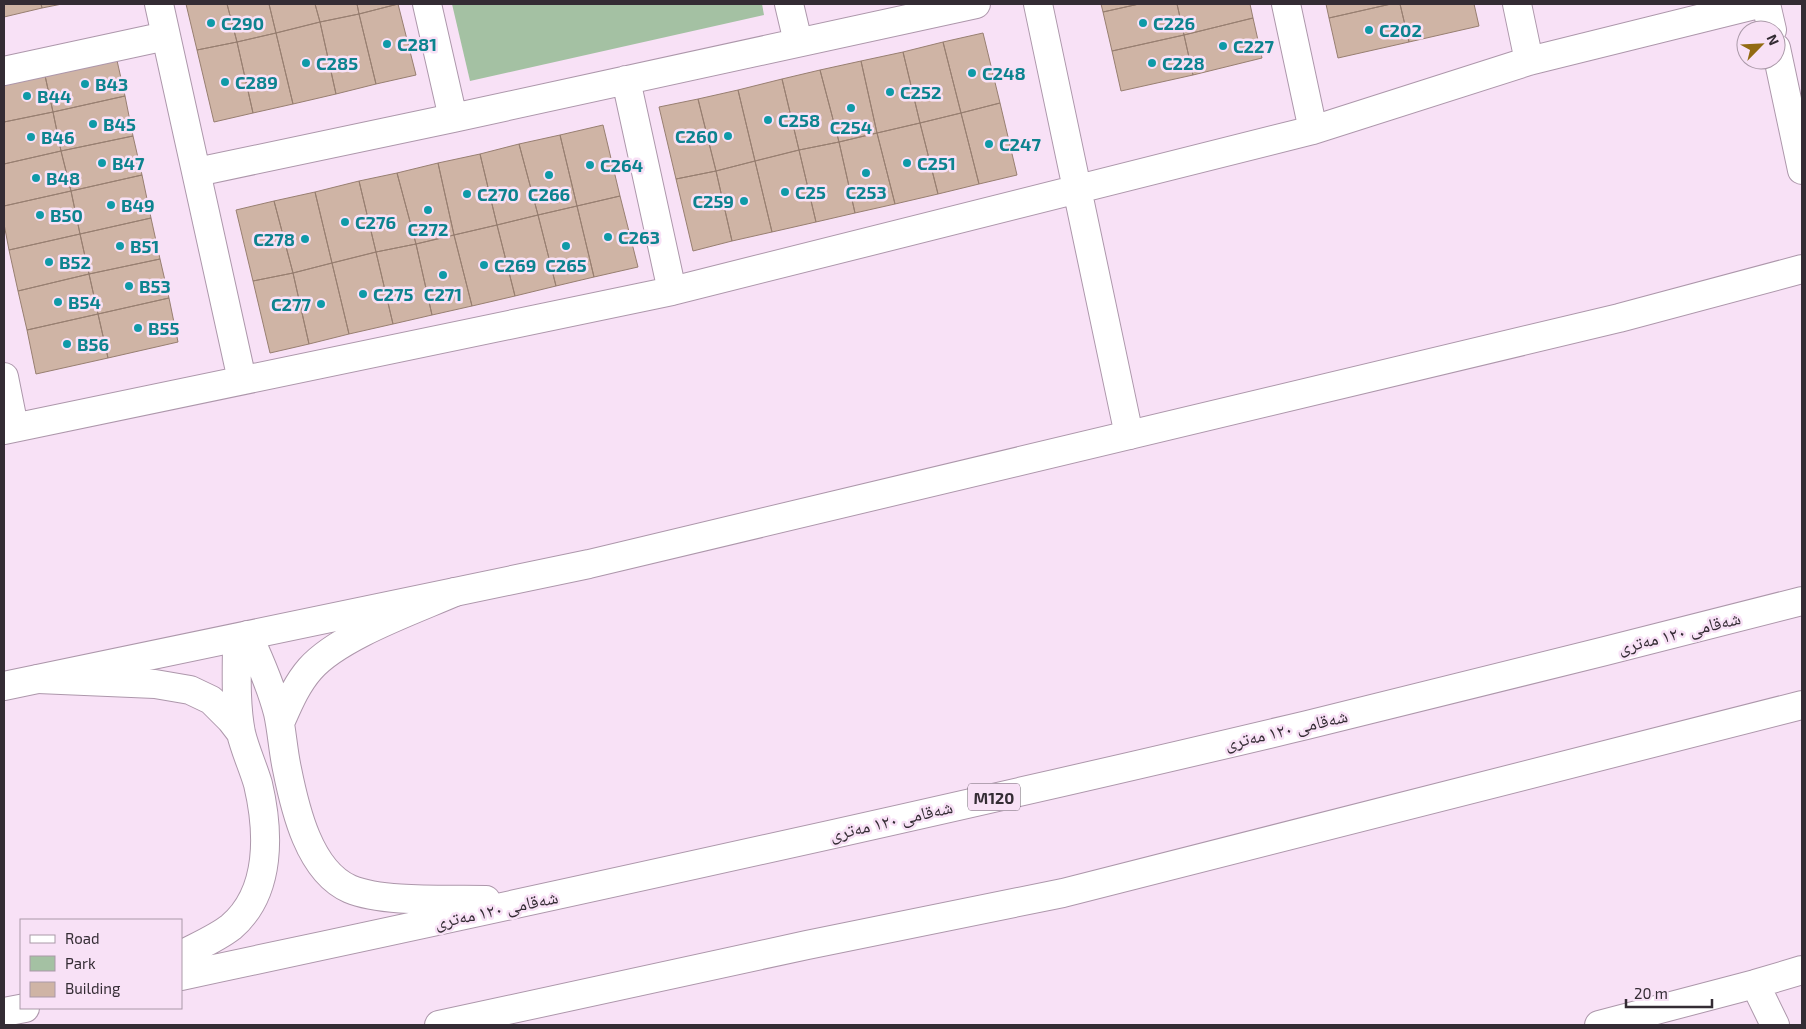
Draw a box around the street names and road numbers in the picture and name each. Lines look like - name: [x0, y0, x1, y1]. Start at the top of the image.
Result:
- street label: شەقامی ١٢٠ مەتری: [1615, 606, 1743, 659]
- street label: شەقامی ١٢٠ مەتری: [1222, 704, 1350, 755]
- road number: M120: [968, 784, 1020, 810]
- street label: شەقامی ١٢٠ مەتری: [827, 795, 955, 846]
- street label: شەقامی ١٢٠ مەتری: [432, 885, 560, 934]

